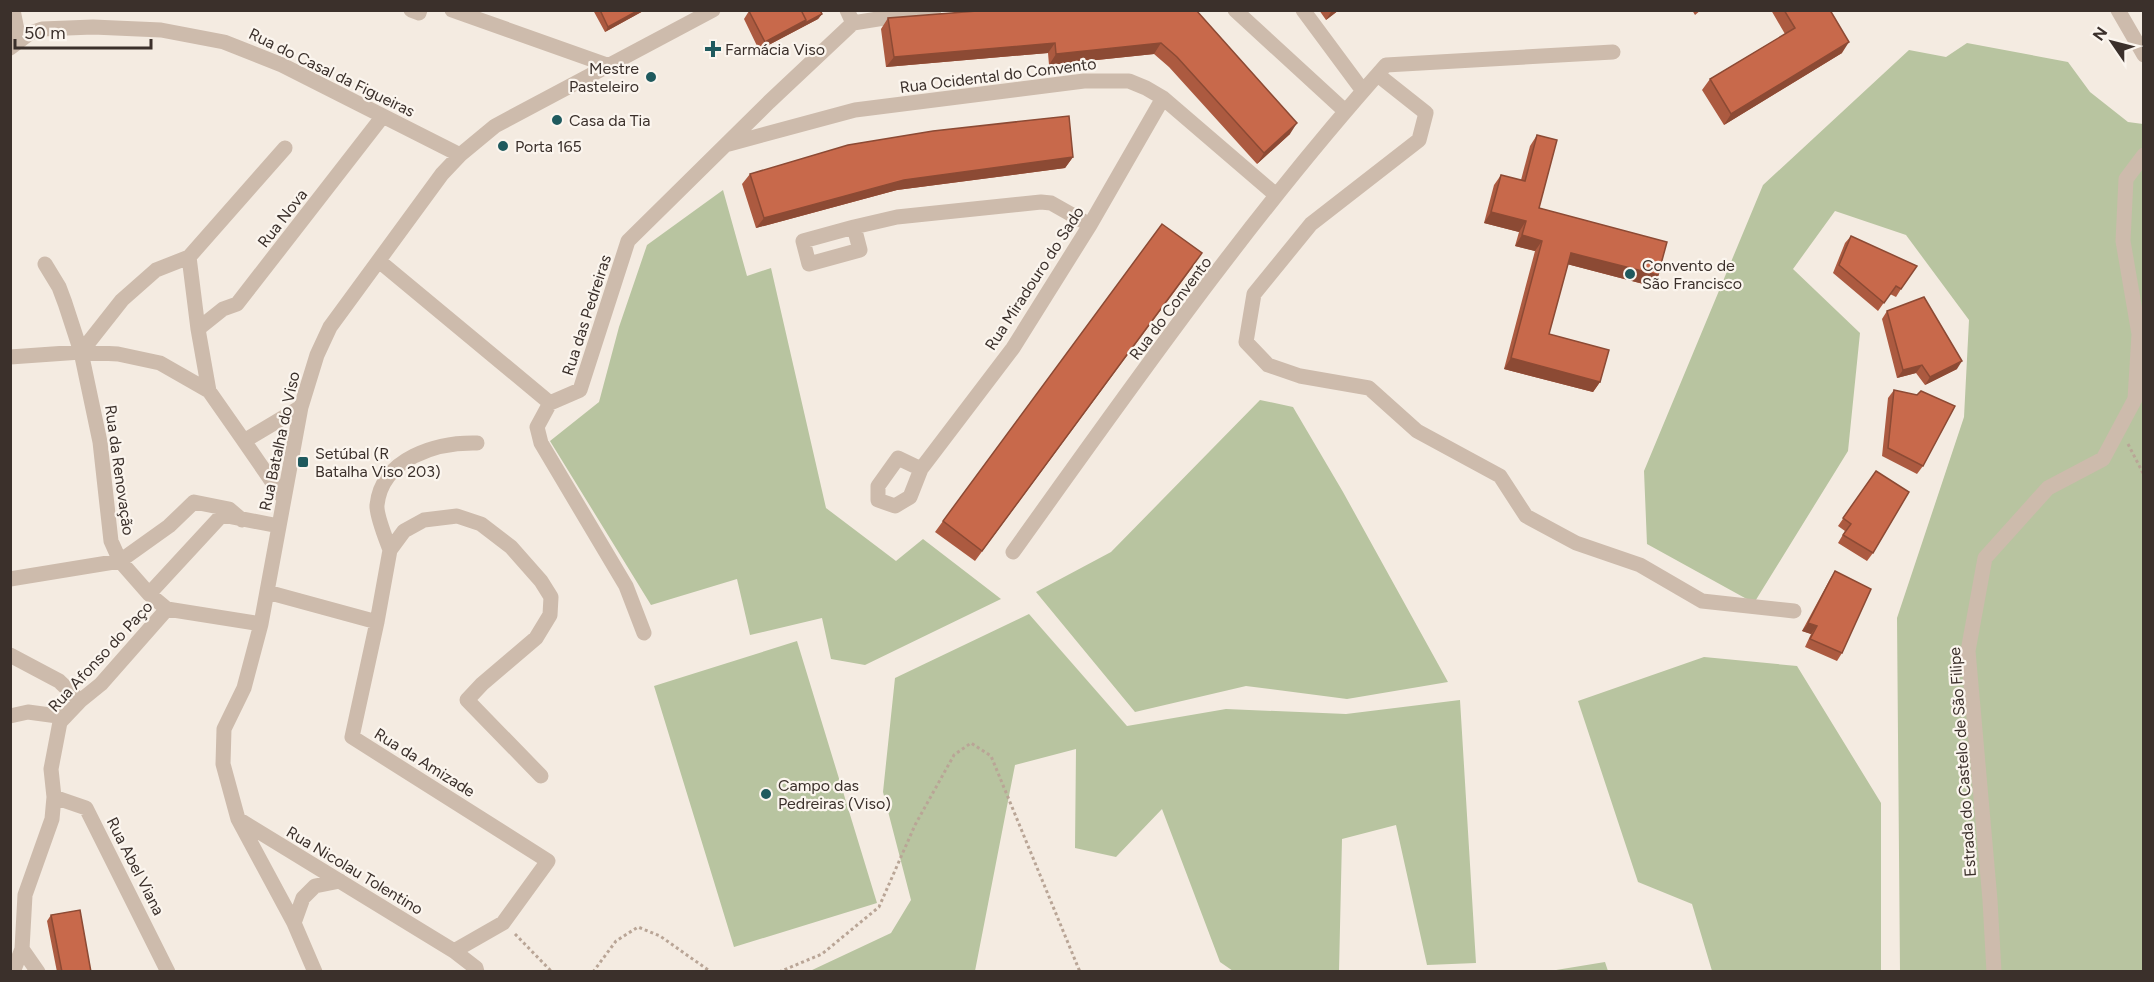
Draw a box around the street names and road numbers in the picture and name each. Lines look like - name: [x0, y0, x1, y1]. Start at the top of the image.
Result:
- street label: Rua do Casal da Figueiras: [246, 24, 418, 121]
- street label: Rua Ocidental do Convento: [899, 54, 1097, 97]
- street label: Rua Nova: [254, 185, 311, 251]
- street label: Rua Miradouro do Sado: [981, 203, 1088, 354]
- street label: Rua das Pedreiras: [558, 252, 615, 378]
- street label: Rua do Convento: [1125, 253, 1215, 364]
- street label: Rua Batalha do Viso: [255, 370, 304, 512]
- street label: Rua da Renovação: [101, 404, 138, 537]
- street label: Rua Afonso do Paço: [44, 597, 157, 716]
- street label: Estrada do Castelo de São Filipe: [1945, 646, 1980, 878]
- street label: Rua da Amizade: [371, 724, 479, 801]
- street label: Rua Abel Viana: [103, 814, 168, 918]
- street label: Rua Nicolau Tolentino: [283, 822, 426, 919]

